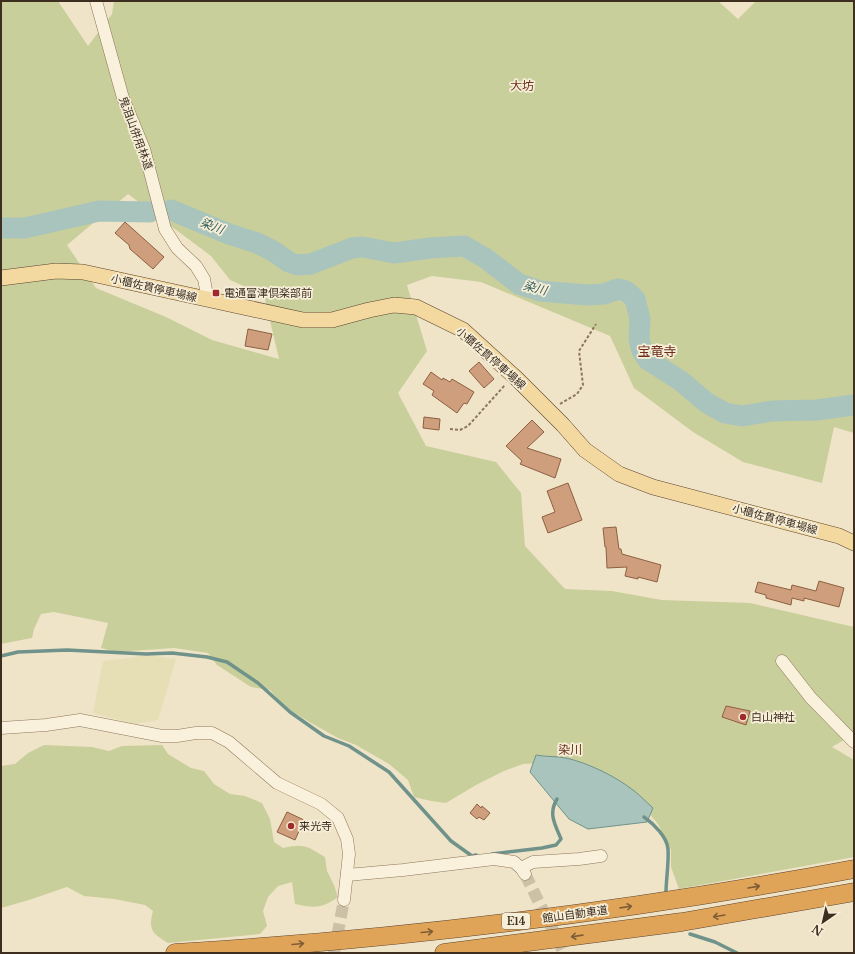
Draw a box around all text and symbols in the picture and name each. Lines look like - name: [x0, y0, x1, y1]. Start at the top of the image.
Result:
- district label: 大坊: [510, 78, 534, 93]
- street label: 鬼泪山併用林道: [116, 94, 156, 172]
- water label: 染川: [198, 214, 228, 238]
- street label: 小櫃佐貫停車場線: [110, 271, 198, 305]
- water label: 染川: [522, 277, 551, 298]
- place label: 電通富津倶楽部前: [224, 286, 312, 300]
- marker: 電通富津倶楽部前: [211, 288, 221, 298]
- street label: 小櫃佐貫停車場線: [453, 324, 529, 392]
- district label: 宝竜寺: [637, 343, 677, 360]
- street label: 小櫃佐貫停車場線: [731, 501, 819, 537]
- place label: 白山神社: [751, 710, 795, 724]
- marker: 白山神社: [738, 712, 748, 722]
- district label: 染川: [558, 742, 582, 757]
- place label: 来光寺: [299, 819, 332, 833]
- marker: 来光寺: [286, 821, 296, 831]
- one-way arrow: [747, 883, 760, 891]
- street label: 館山自動車道: [541, 902, 609, 926]
- north arrow: [803, 902, 843, 942]
- one-way arrow: [619, 903, 632, 911]
- one-way arrow: [713, 912, 726, 920]
- road number: E14: [502, 913, 530, 929]
- text: N: [809, 921, 826, 939]
- one-way arrow: [420, 928, 433, 936]
- one-way arrow: [570, 932, 583, 940]
- one-way arrow: [291, 941, 304, 948]

